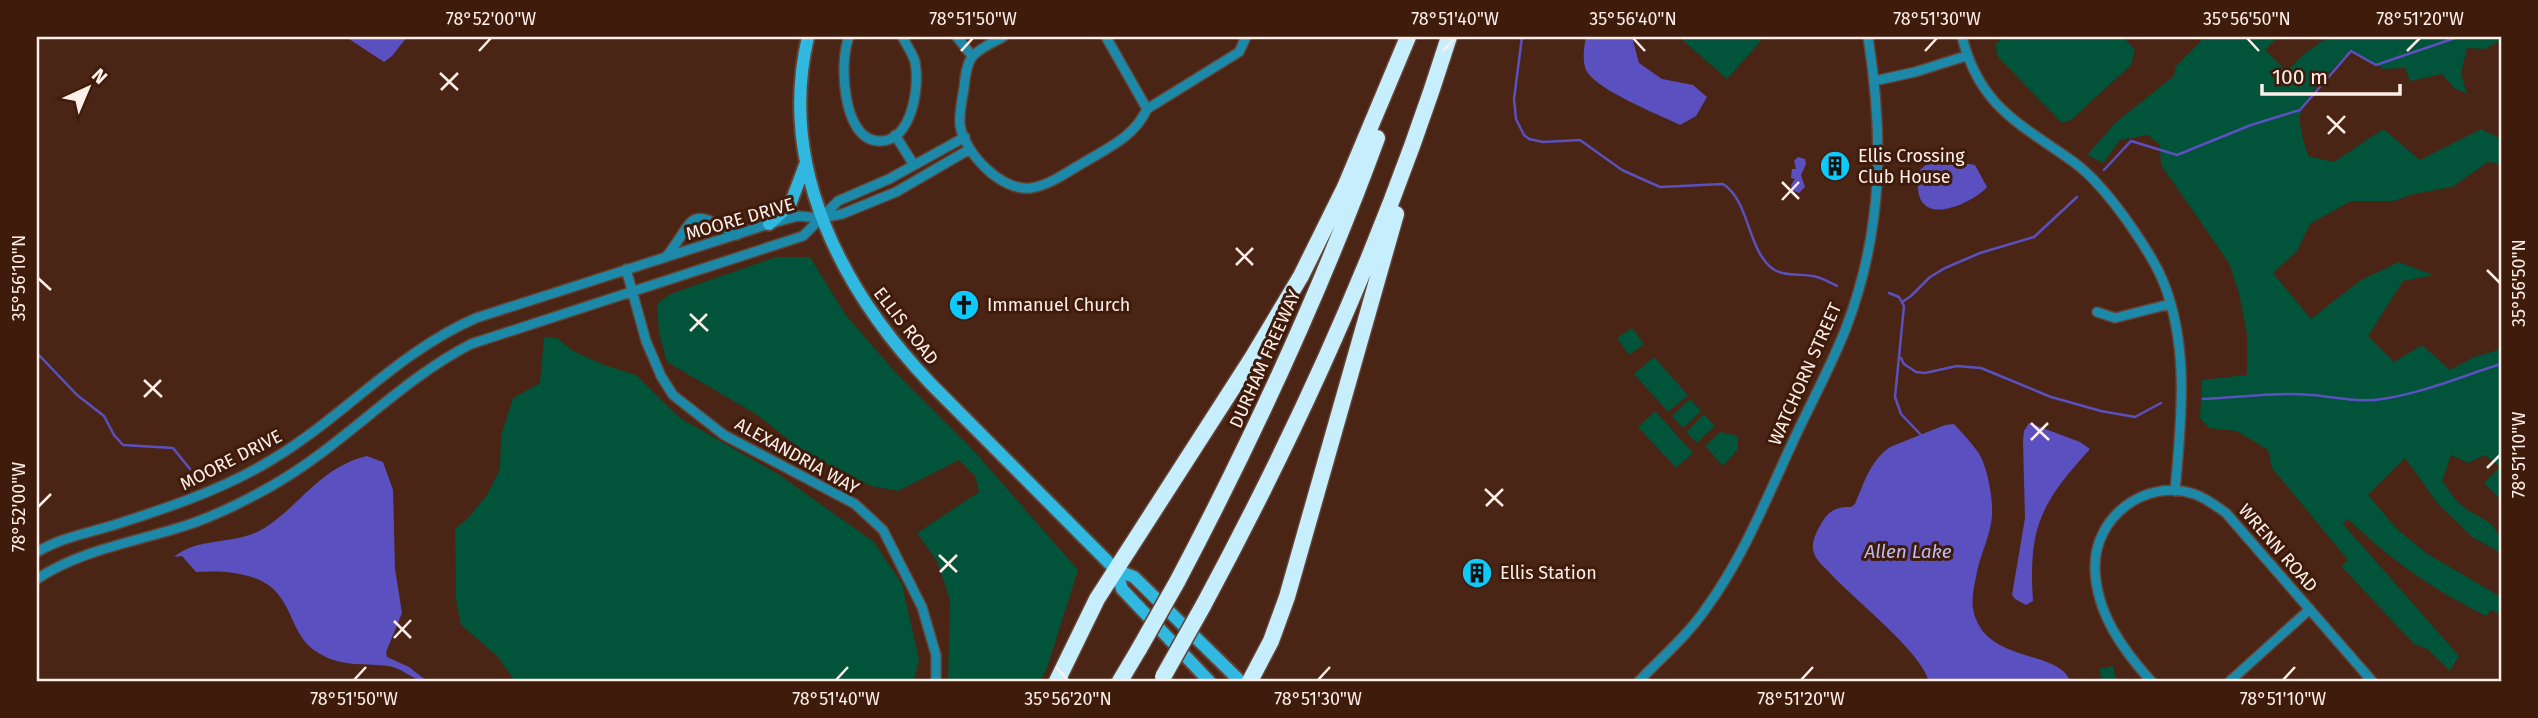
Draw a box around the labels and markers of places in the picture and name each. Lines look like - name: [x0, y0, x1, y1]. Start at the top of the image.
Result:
- place label: Ellis Crossing Club House: [1858, 145, 1965, 188]
- building icon: Ellis Crossing Club House: [1818, 149, 1852, 183]
- church icon: Immanuel Church: [947, 288, 981, 322]
- place label: Immanuel Church: [987, 294, 1130, 316]
- building icon: Ellis Station: [1460, 556, 1494, 590]
- place label: Ellis Station: [1500, 562, 1597, 584]

